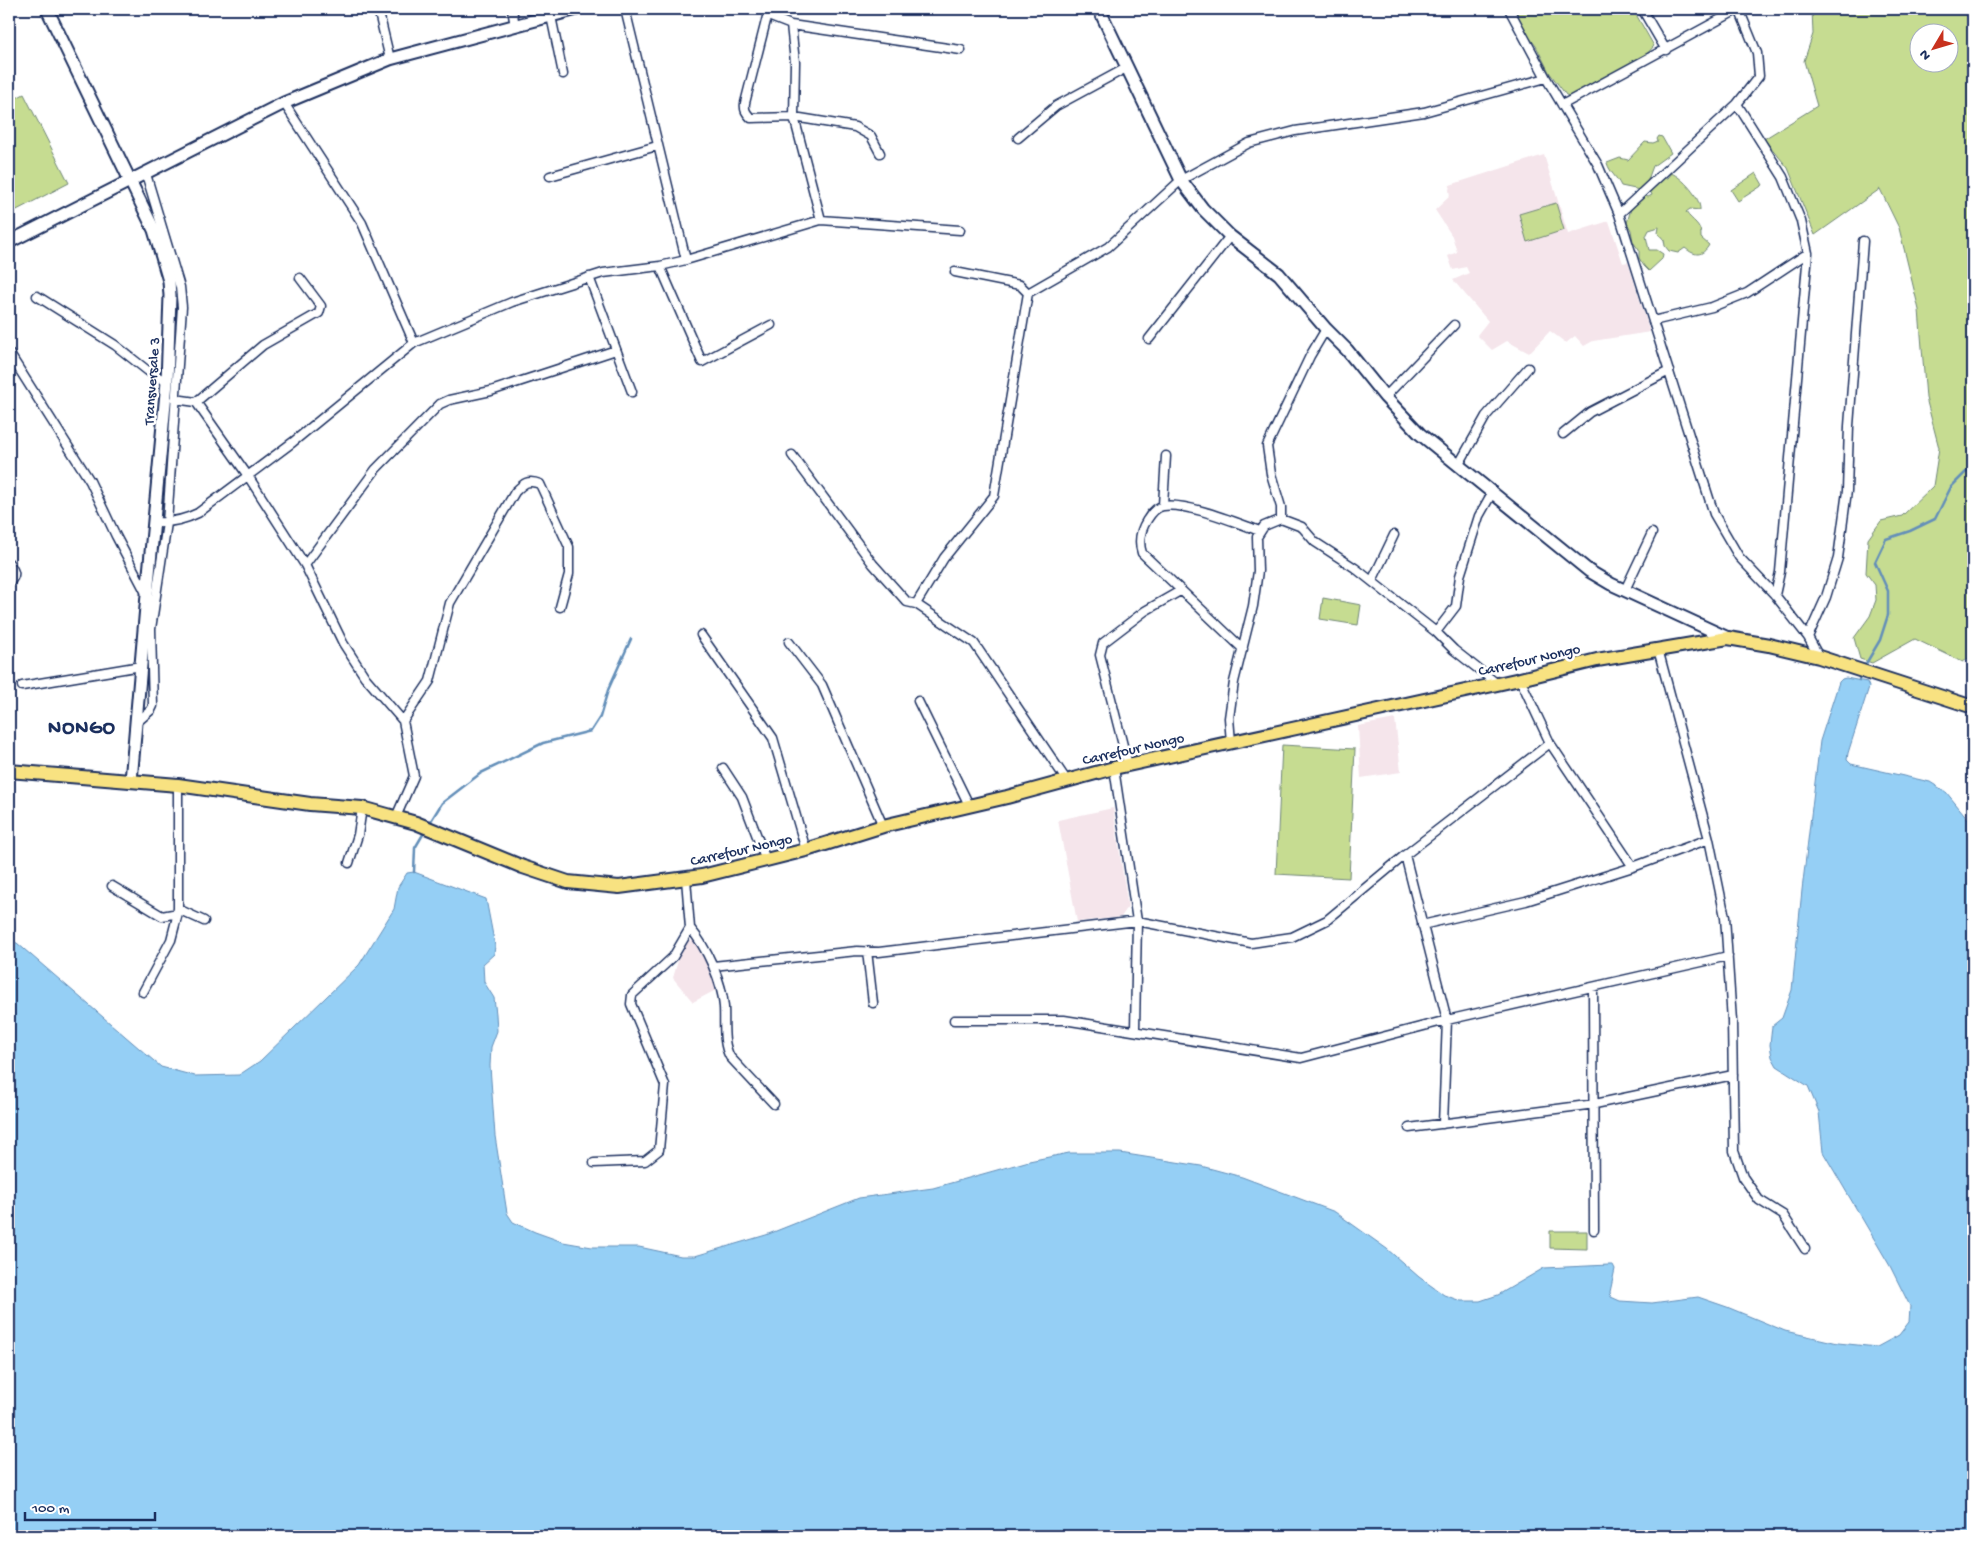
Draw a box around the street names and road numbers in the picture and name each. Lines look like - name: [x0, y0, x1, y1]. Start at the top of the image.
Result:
- street label: Transversale 3: [141, 336, 165, 427]
- street label: Carrefour Nongo: [1477, 640, 1582, 681]
- street label: Carrefour Nongo: [1081, 729, 1186, 770]
- street label: Carrefour Nongo: [689, 830, 794, 871]

